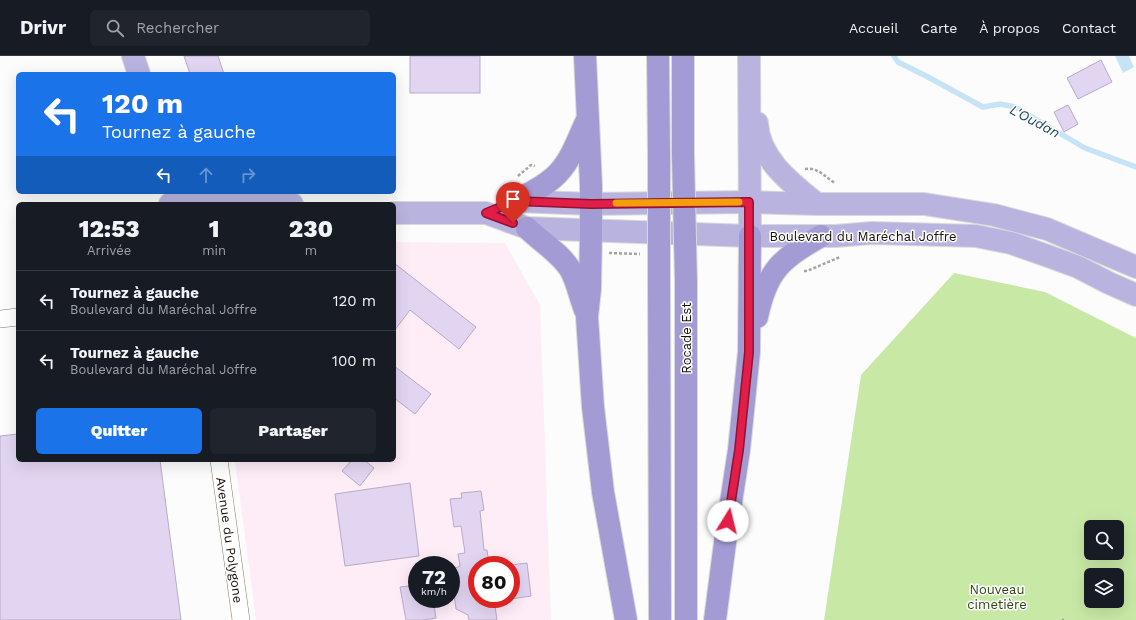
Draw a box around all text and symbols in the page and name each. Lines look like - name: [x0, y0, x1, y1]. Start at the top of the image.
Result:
- search box: [90, 10, 370, 46]
- text: Drivr: [20, 16, 66, 39]
- icon: search: [104, 17, 126, 39]
- text: Rechercher: [136, 19, 219, 37]
- text: Accueil: [849, 20, 898, 36]
- text: Carte: [920, 20, 957, 36]
- text: À propos: [979, 20, 1040, 36]
- text: Contact: [1062, 20, 1116, 36]
- text: 120 m: [102, 87, 183, 120]
- icon: left: [36, 88, 88, 140]
- water label: L'Oudan: [1007, 101, 1063, 141]
- text: Tournez à gauche: [102, 121, 256, 142]
- icon: left: [153, 164, 175, 186]
- icon: ahead: [195, 164, 217, 186]
- icon: right: [237, 164, 259, 186]
- pin: [496, 182, 530, 223]
- icon: arrive: [502, 188, 524, 210]
- text: 12:53: [79, 215, 139, 243]
- text: 1: [209, 215, 220, 243]
- text: 230: [289, 215, 333, 243]
- street label: Boulevard du Maréchal Joffre: [770, 229, 956, 244]
- text: Arrivée: [87, 243, 131, 258]
- text: min: [202, 243, 226, 258]
- text: m: [305, 243, 317, 258]
- text: Tournez à gauche: [70, 284, 199, 302]
- icon: left: [36, 290, 58, 312]
- text: 120 m: [333, 292, 376, 310]
- text: Boulevard du Maréchal Joffre: [70, 302, 257, 317]
- street label: Rocade Est: [679, 302, 694, 374]
- text: Tournez à gauche: [70, 344, 199, 362]
- icon: left: [36, 350, 58, 372]
- text: 100 m: [332, 352, 376, 370]
- text: Boulevard du Maréchal Joffre: [70, 362, 257, 377]
- button: Quitter: [36, 408, 202, 454]
- button: Partager: [210, 408, 376, 454]
- street label: Avenue du Polygone: [213, 476, 246, 604]
- position arrow: [707, 500, 749, 542]
- map controls: [1084, 520, 1124, 608]
- button: search: [1084, 520, 1124, 560]
- speed limit sign: 80: [468, 556, 520, 608]
- text: 72: [422, 565, 446, 589]
- button: layers: [1084, 568, 1124, 608]
- park label: Nouveau cimetière: [967, 582, 1027, 612]
- text: km/h: [421, 586, 447, 597]

